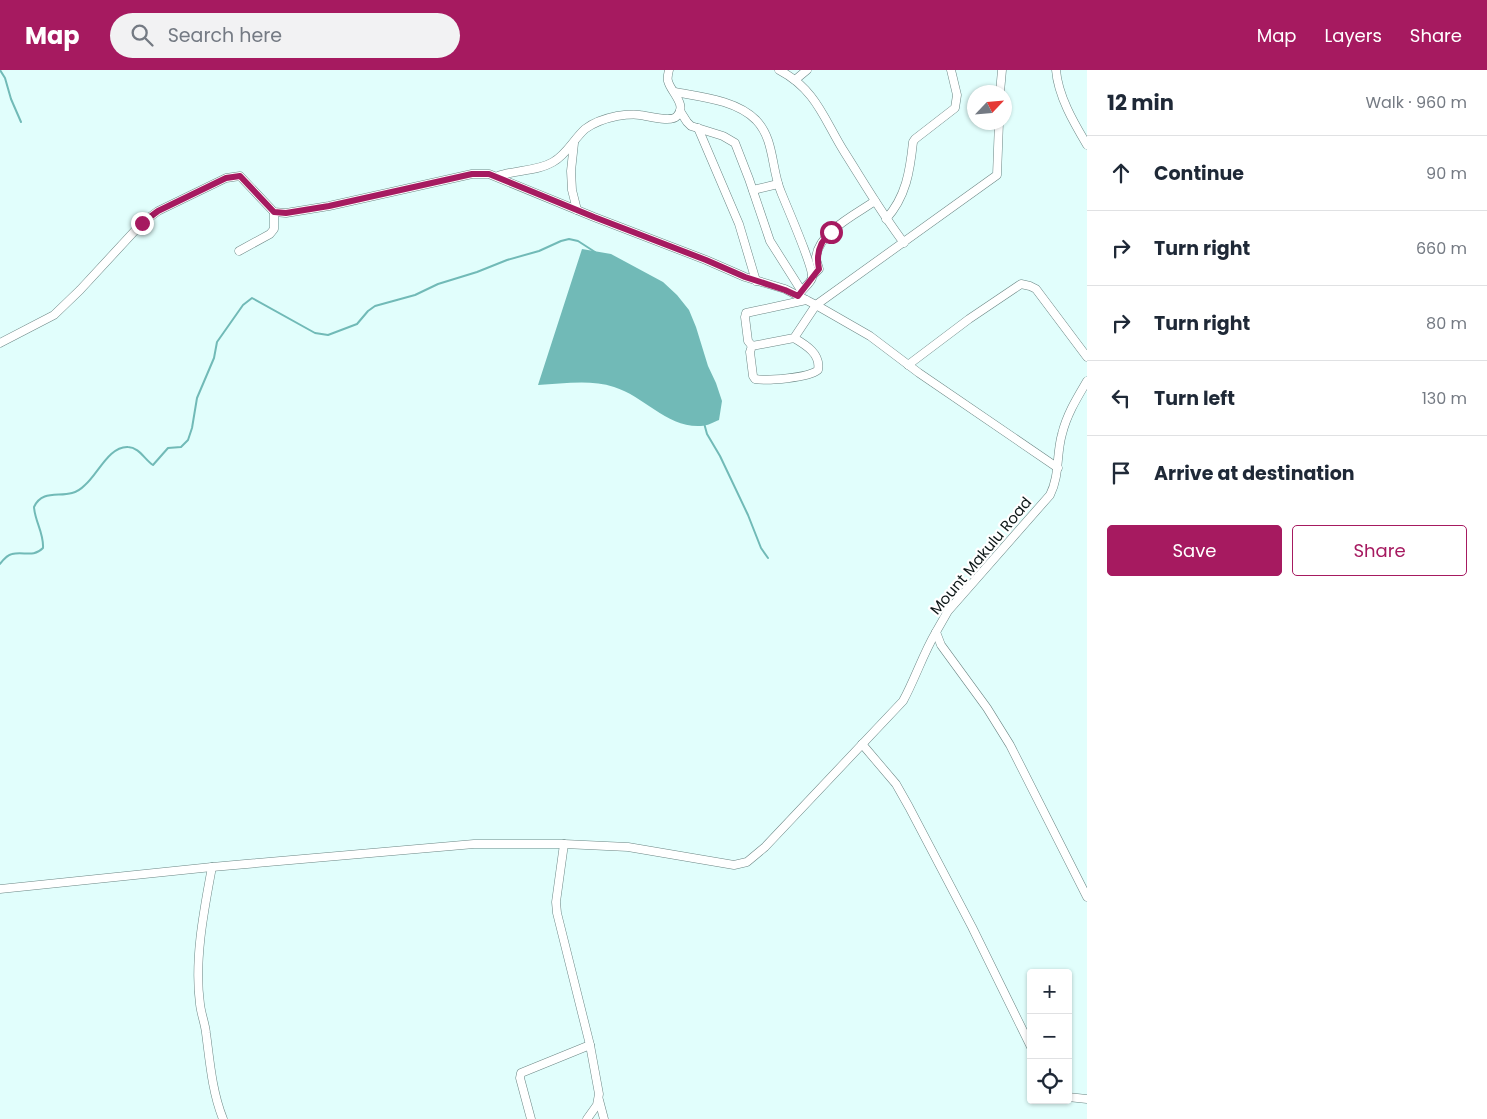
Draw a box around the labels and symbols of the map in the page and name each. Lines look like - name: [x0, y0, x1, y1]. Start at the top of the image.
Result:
- north arrow: [967, 85, 1012, 130]
- route end: [131, 212, 154, 235]
- route start: [820, 221, 843, 244]
- street label: Mount Makulu Road: [925, 492, 1036, 619]

